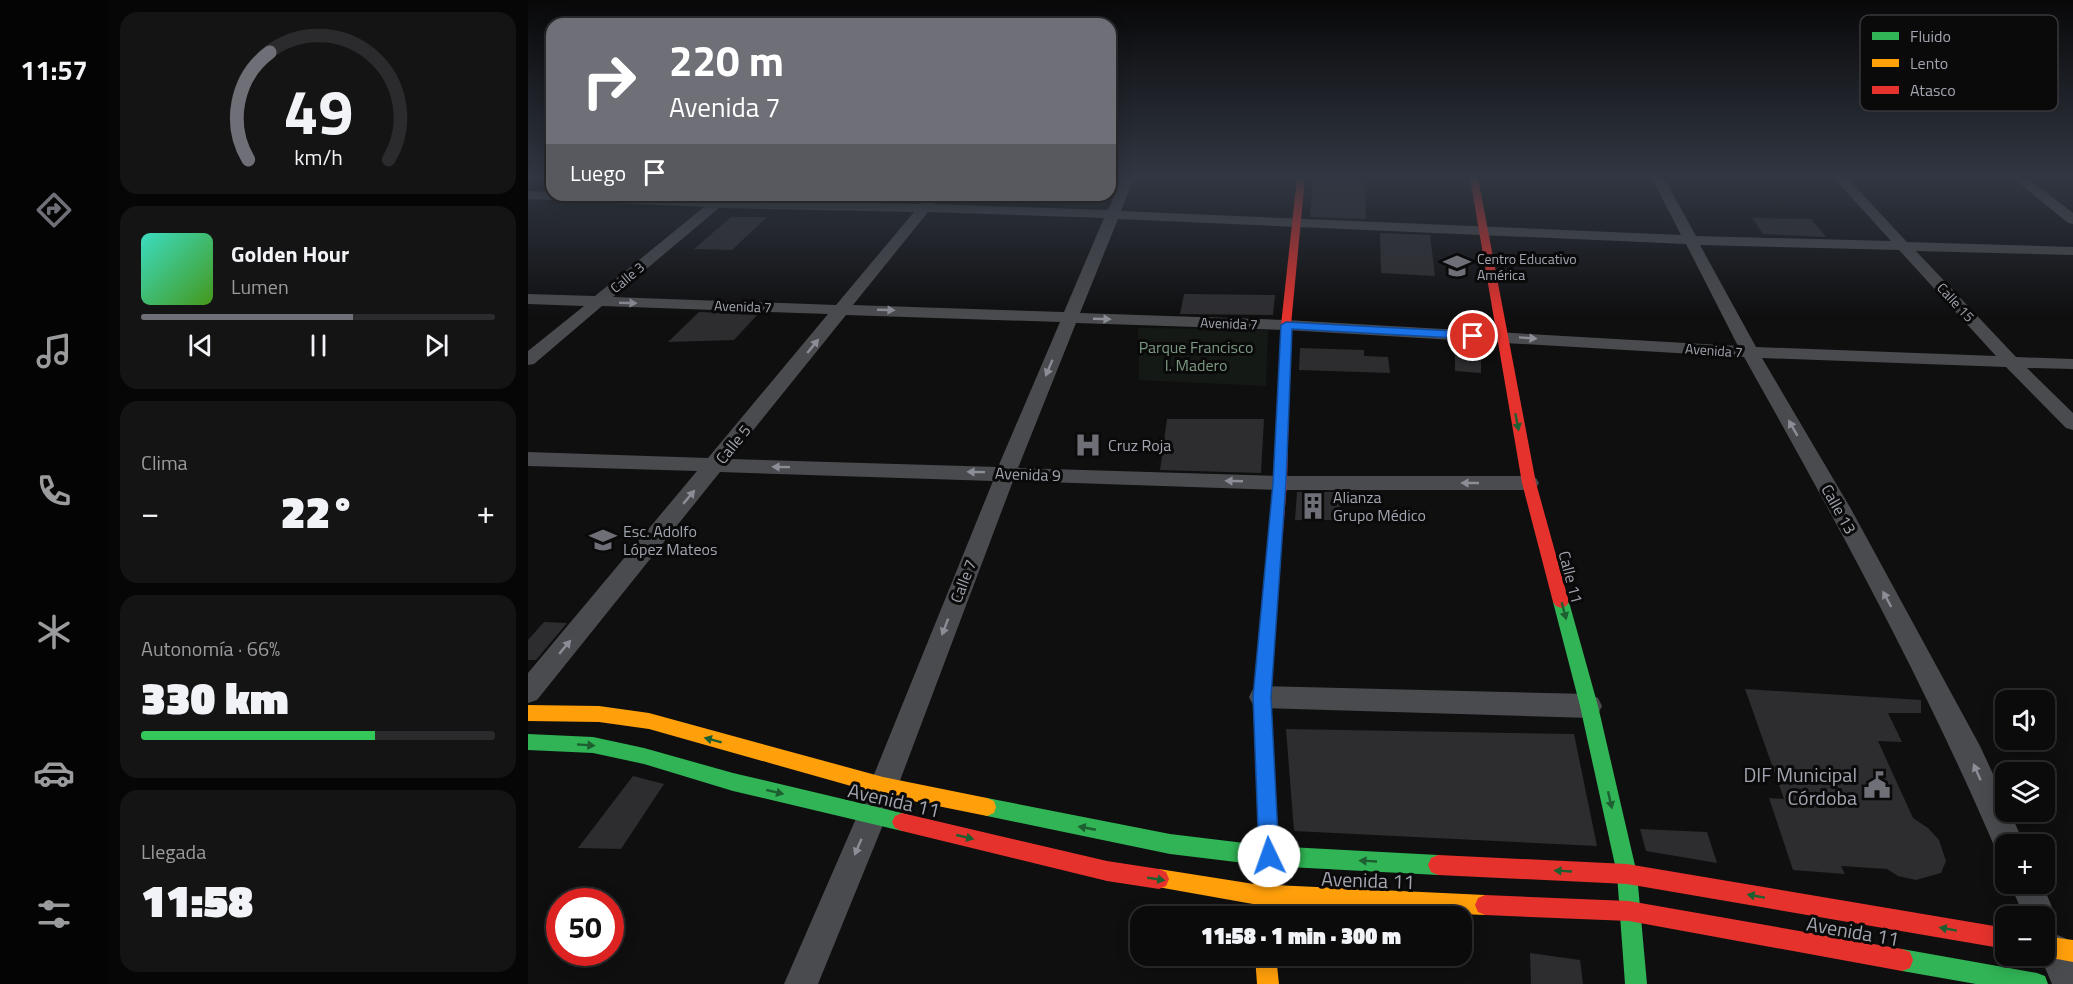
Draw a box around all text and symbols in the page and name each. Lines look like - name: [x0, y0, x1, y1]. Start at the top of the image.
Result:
- legend: [1860, 15, 2058, 111]
- text: Fluido: [1910, 24, 1951, 48]
- text: 220 m: [669, 28, 784, 92]
- icon: right: [570, 42, 648, 120]
- text: 11:57: [20, 49, 88, 90]
- text: Lento: [1910, 51, 1948, 75]
- text: 49: [283, 63, 353, 158]
- text: Atasco: [1910, 78, 1956, 102]
- text: Avenida 7: [669, 86, 780, 127]
- text: km/h: [294, 142, 342, 174]
- text: Luego: [570, 156, 626, 190]
- icon: arrive: [638, 156, 671, 189]
- icon: directions: [33, 189, 75, 231]
- text: Golden Hour: [231, 237, 349, 271]
- place label: Centro Educativo América: [1477, 248, 1577, 285]
- school or university icon: Centro Educativo América: [1442, 251, 1472, 281]
- street label: Calle 3: [605, 256, 649, 298]
- text: Lumen: [231, 271, 289, 302]
- street label: Calle 15: [1932, 278, 1980, 326]
- street label: Avenida 7: [714, 294, 772, 318]
- one-way arrow: [619, 298, 638, 308]
- one-way arrow: [877, 306, 896, 315]
- pin: [1447, 310, 1498, 361]
- street label: Avenida 7: [1200, 311, 1258, 335]
- one-way arrow: [1093, 314, 1112, 323]
- icon: arrive: [1456, 319, 1489, 352]
- icon: previous: [184, 329, 217, 362]
- icon: pause: [302, 329, 335, 362]
- icon: next: [420, 329, 453, 362]
- icon: music: [33, 330, 75, 372]
- one-way arrow: [1518, 334, 1537, 343]
- park label: Parque Francisco I. Madero: [1139, 335, 1253, 377]
- one-way arrow: [807, 338, 820, 354]
- street label: Avenida 7: [1684, 338, 1744, 362]
- one-way arrow: [1044, 359, 1053, 377]
- one-way arrow: [1513, 412, 1522, 431]
- street label: Calle 5: [710, 419, 756, 469]
- one-way arrow: [1788, 419, 1798, 436]
- hospital icon: Cruz Roja: [1073, 430, 1103, 460]
- place label: Cruz Roja: [1108, 433, 1171, 457]
- text: Clima: [141, 447, 188, 478]
- street label: Avenida 9: [995, 461, 1061, 487]
- one-way arrow: [771, 462, 790, 472]
- one-way arrow: [966, 467, 985, 477]
- icon: phone: [33, 470, 75, 512]
- text: 22°: [281, 477, 355, 545]
- one-way arrow: [1224, 477, 1243, 486]
- one-way arrow: [1461, 478, 1480, 488]
- street label: Calle 13: [1816, 480, 1862, 538]
- place label: Alianza Grupo Médico: [1333, 485, 1426, 527]
- text: −: [141, 487, 159, 537]
- text: +: [477, 487, 495, 537]
- one-way arrow: [683, 489, 696, 505]
- building icon: Alianza Grupo Médico: [1298, 491, 1328, 521]
- place label: Esc. Adolfo López Mateos: [623, 519, 717, 561]
- school or university icon: Esc. Adolfo López Mateos: [588, 525, 618, 555]
- street label: Calle 11: [1552, 548, 1590, 606]
- street label: Calle 7: [944, 556, 982, 606]
- one-way arrow: [1882, 590, 1892, 607]
- one-way arrow: [1559, 602, 1569, 620]
- icon: climate: [33, 611, 75, 653]
- one-way arrow: [940, 618, 950, 636]
- text: Autonomía · 66%: [141, 633, 280, 664]
- one-way arrow: [559, 639, 572, 655]
- text: 330 km: [141, 663, 289, 731]
- map controls: [1995, 690, 2055, 966]
- button: sound: [1995, 690, 2055, 750]
- one-way arrow: [704, 734, 722, 744]
- one-way arrow: [577, 740, 596, 750]
- icon: car: [33, 752, 75, 794]
- place label: DIF Municipal Córdoba: [1743, 759, 1857, 813]
- one-way arrow: [1972, 762, 1982, 780]
- button: layers: [1995, 762, 2055, 822]
- public building icon: DIF Municipal Córdoba: [1862, 770, 1892, 800]
- street label: Avenida 11: [845, 774, 943, 826]
- one-way arrow: [766, 788, 785, 798]
- one-way arrow: [1606, 791, 1616, 810]
- one-way arrow: [1077, 823, 1096, 832]
- position arrow: [1237, 824, 1301, 888]
- one-way arrow: [956, 833, 974, 843]
- button: +: [1995, 834, 2055, 894]
- text: Llegada: [141, 836, 206, 867]
- one-way arrow: [853, 839, 863, 857]
- one-way arrow: [1358, 856, 1377, 865]
- street label: Avenida 11: [1321, 863, 1415, 897]
- text: 11:58: [141, 866, 253, 934]
- one-way arrow: [1553, 866, 1572, 875]
- one-way arrow: [1146, 874, 1165, 883]
- speed limit sign: 50: [546, 888, 624, 966]
- one-way arrow: [1746, 891, 1765, 900]
- icon: filters: [33, 893, 75, 935]
- button: −: [1995, 906, 2055, 966]
- street label: Avenida 11: [1804, 908, 1902, 954]
- text: 11:58 · 1 min · 300 m: [1201, 919, 1401, 953]
- one-way arrow: [1938, 925, 1957, 934]

